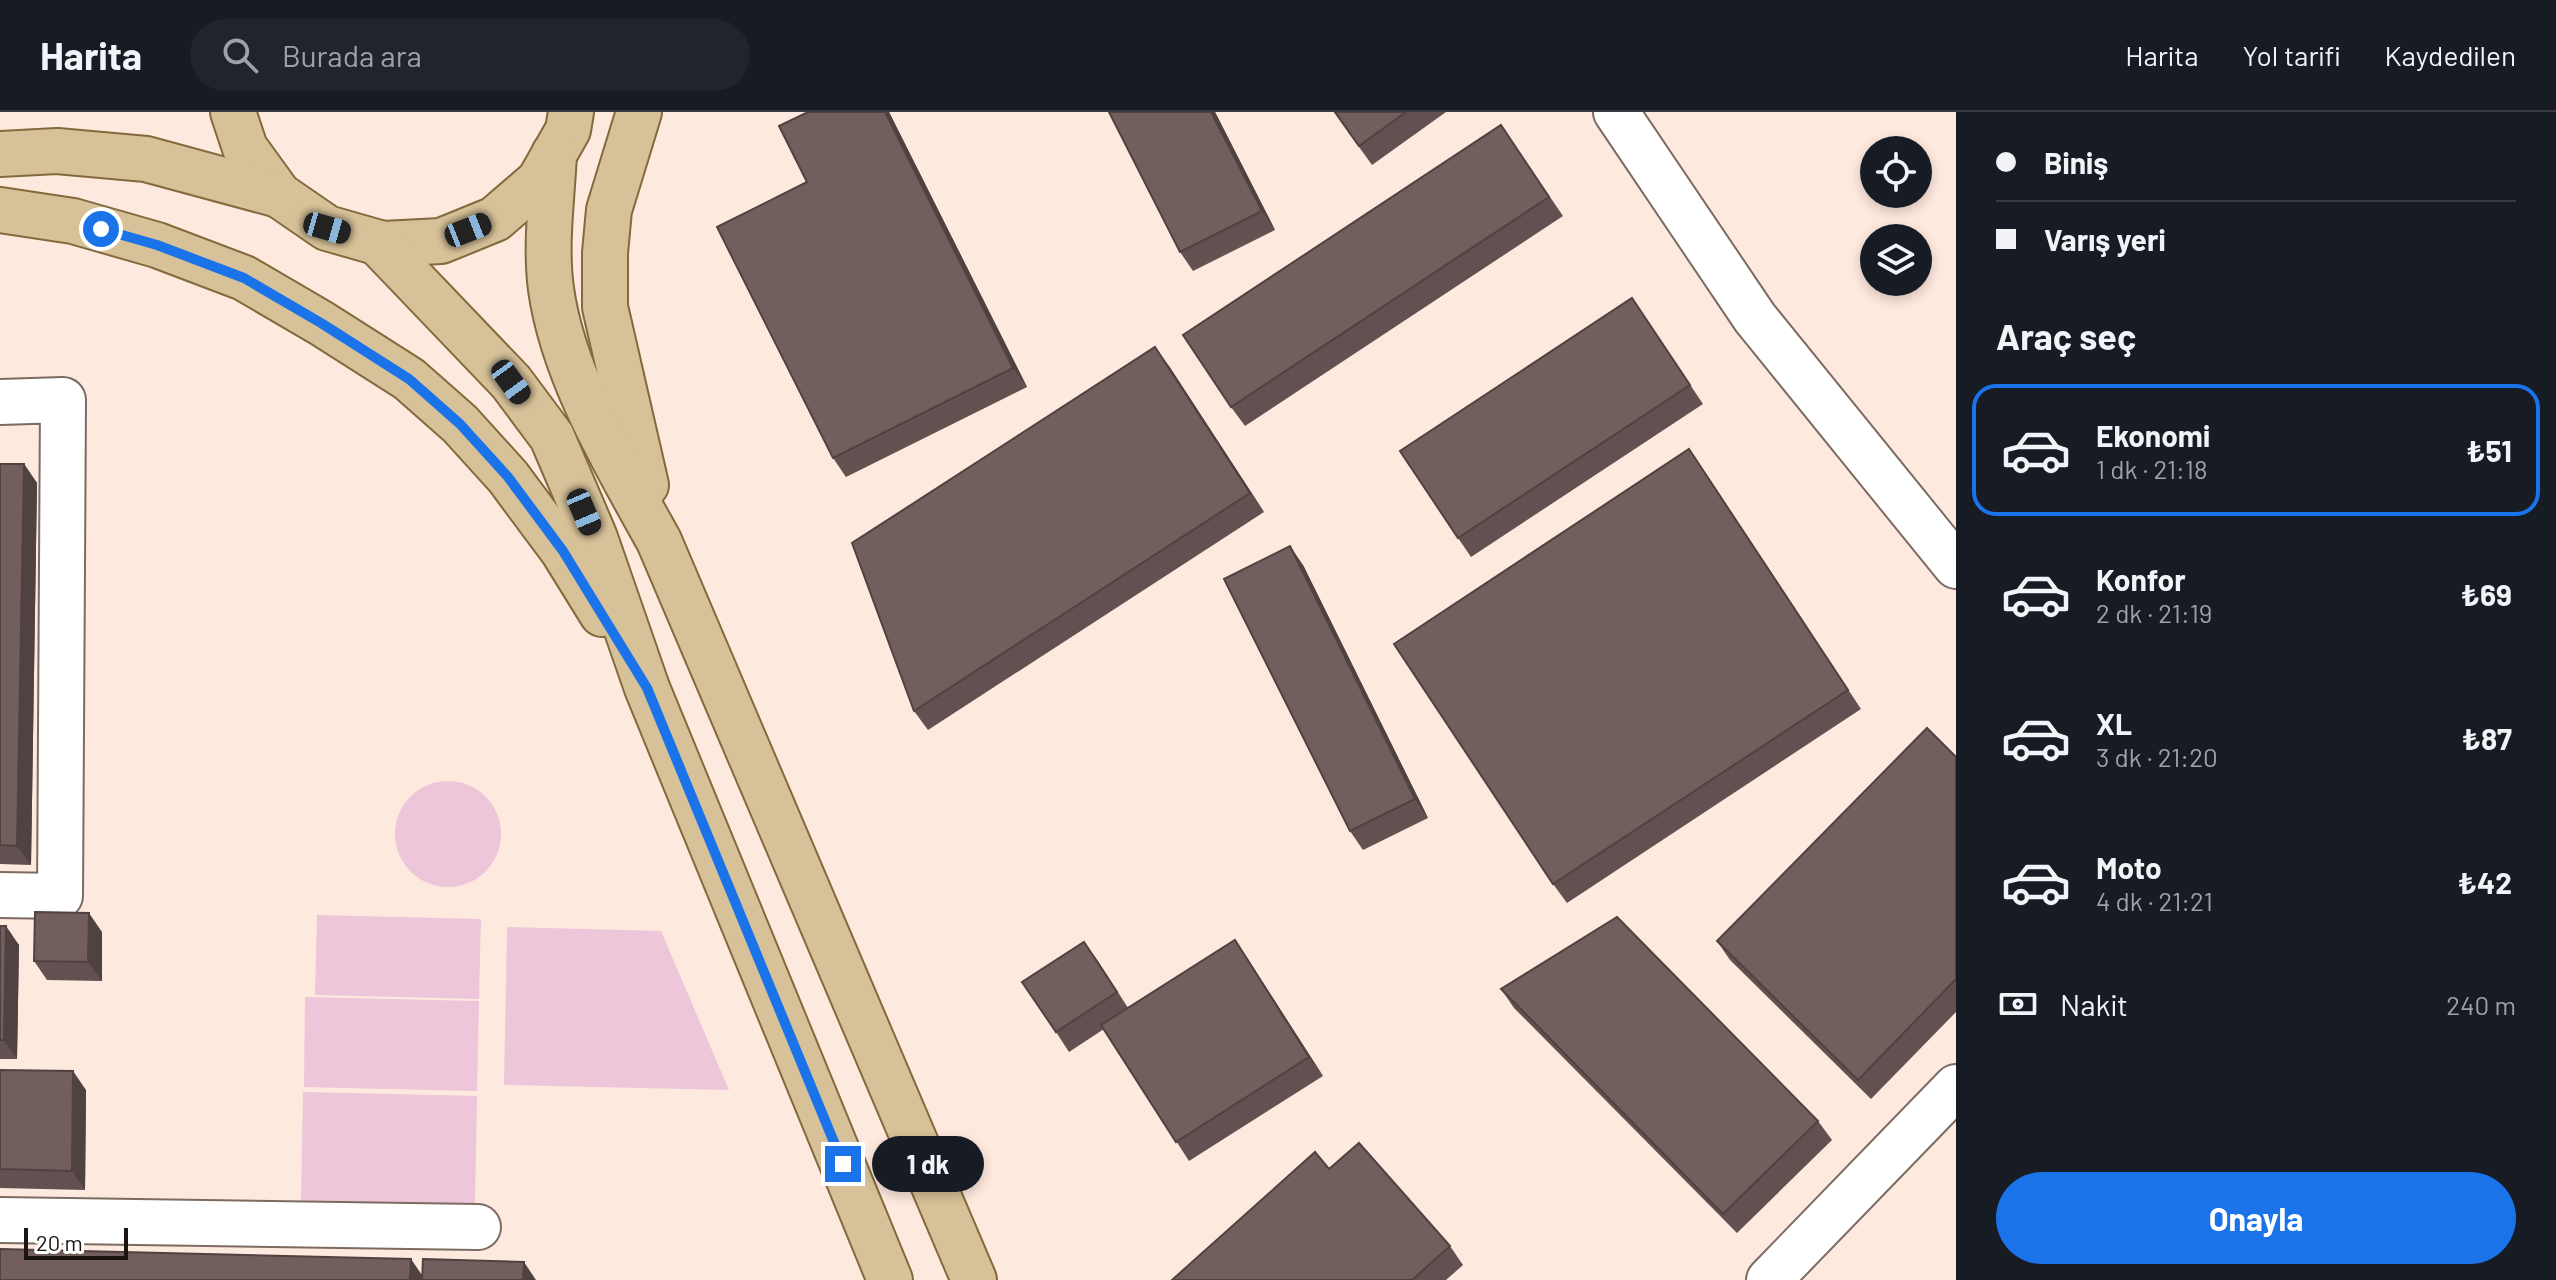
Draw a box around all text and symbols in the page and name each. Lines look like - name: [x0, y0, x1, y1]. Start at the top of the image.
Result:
- search box: [190, 19, 750, 91]
- text: Harita: [40, 32, 142, 78]
- icon: search: [218, 33, 262, 77]
- text: Burada ara: [282, 37, 422, 73]
- text: Harita: [2125, 38, 2198, 72]
- text: Yol tarifi: [2242, 38, 2340, 72]
- text: Kaydedilen: [2384, 38, 2516, 72]
- map controls: [1860, 136, 1932, 296]
- button: locate: [1860, 136, 1932, 208]
- text: Biniş: [2044, 144, 2108, 180]
- car: [301, 210, 353, 246]
- car: [441, 210, 495, 250]
- route start: [83, 211, 119, 247]
- text: Varış yeri: [2044, 221, 2166, 257]
- button: layers: [1860, 224, 1932, 296]
- text: Araç seç: [1996, 314, 2136, 357]
- car: [487, 356, 535, 408]
- icon: car: [2000, 414, 2072, 486]
- text: Ekonomi: [2096, 417, 2210, 453]
- text: ₺51: [2466, 432, 2512, 468]
- text: 1 dk · 21:18: [2096, 453, 2208, 484]
- car: [564, 485, 604, 539]
- icon: car: [2000, 558, 2072, 630]
- text: Konfor: [2096, 561, 2186, 597]
- text: ₺69: [2461, 576, 2512, 612]
- text: 2 dk · 21:19: [2096, 597, 2212, 628]
- icon: car: [2000, 702, 2072, 774]
- text: XL: [2096, 705, 2132, 741]
- text: ₺87: [2461, 720, 2512, 756]
- text: 3 dk · 21:20: [2096, 741, 2218, 772]
- icon: car: [2000, 846, 2072, 918]
- text: Moto: [2096, 849, 2162, 885]
- text: ₺42: [2458, 864, 2512, 900]
- text: 4 dk · 21:21: [2096, 885, 2213, 916]
- icon: cash: [1996, 982, 2040, 1026]
- text: Nakit: [2060, 986, 2128, 1022]
- text: 240 m: [2446, 989, 2516, 1020]
- callout: 1 dk: [871, 1136, 983, 1192]
- route end: [825, 1146, 861, 1182]
- text: 1 dk: [907, 1148, 949, 1179]
- button: Onayla: [1996, 1172, 2516, 1264]
- scale bar: [24, 1224, 128, 1260]
- text: 20 m: [36, 1229, 83, 1255]

